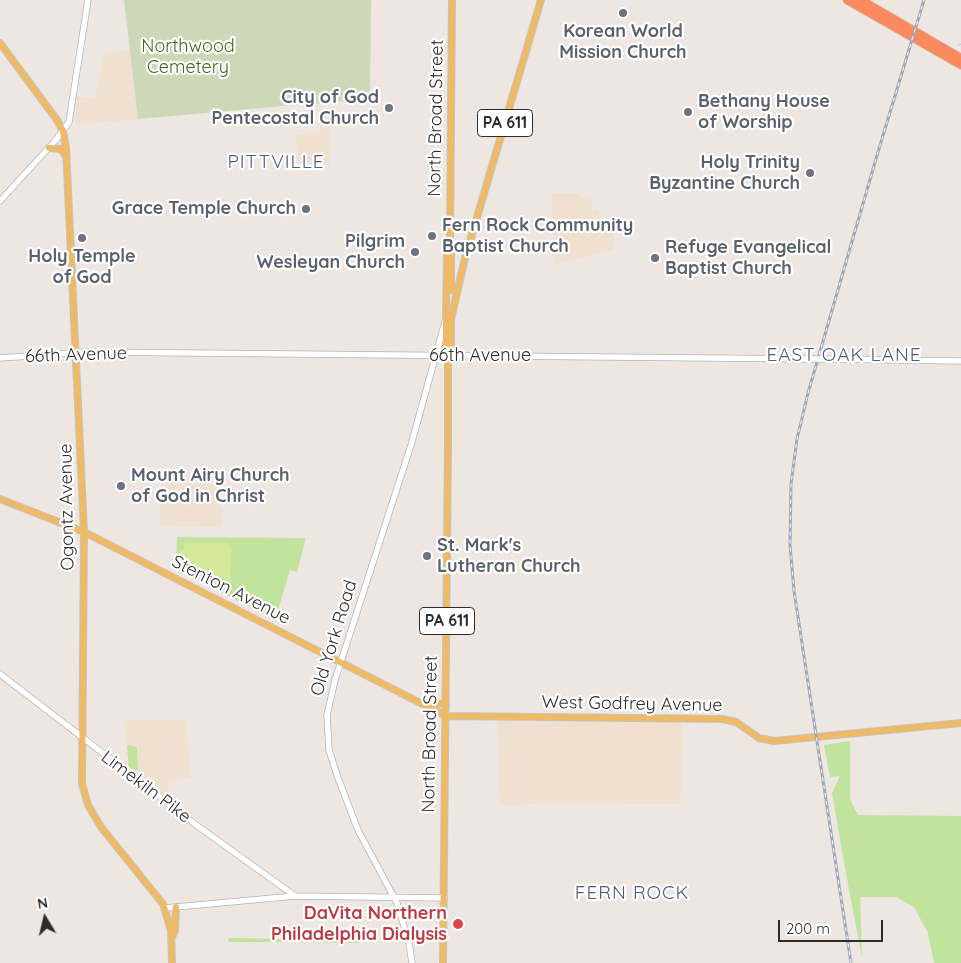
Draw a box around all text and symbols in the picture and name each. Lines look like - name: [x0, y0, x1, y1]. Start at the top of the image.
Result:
- marker: Korean World Mission Church: [617, 7, 629, 19]
- place label: Korean World Mission Church: [559, 21, 687, 64]
- park label: Northwood Cemetery: [141, 36, 235, 78]
- street label: North Broad Street: [424, 39, 448, 197]
- place label: City of God Pentecostal Church: [212, 87, 379, 130]
- place label: Bethany House of Worship: [698, 91, 830, 134]
- marker: City of God Pentecostal Church: [383, 102, 395, 114]
- marker: Bethany House of Worship: [682, 106, 694, 118]
- road number: PA 611: [478, 110, 532, 136]
- district label: PITTVILLE: [226, 151, 326, 173]
- place label: Holy Trinity Byzantine Church: [649, 152, 800, 194]
- marker: Holy Trinity Byzantine Church: [804, 167, 816, 179]
- place label: Grace Temple Church: [112, 198, 296, 220]
- marker: Grace Temple Church: [300, 203, 312, 215]
- place label: Fern Rock Community Baptist Church: [442, 215, 633, 258]
- marker: Fern Rock Community Baptist Church: [426, 230, 438, 242]
- place label: Pilgrim Wesleyan Church: [256, 231, 405, 274]
- marker: Holy Temple of God: [76, 232, 88, 244]
- place label: Refuge Evangelical Baptist Church: [665, 237, 831, 280]
- place label: Holy Temple of God: [28, 246, 136, 288]
- marker: Pilgrim Wesleyan Church: [409, 246, 421, 258]
- marker: Refuge Evangelical Baptist Church: [649, 252, 661, 264]
- street label: 66th Avenue: [25, 342, 127, 368]
- district label: EAST OAK LANE: [765, 344, 923, 366]
- street label: 66th Avenue: [429, 345, 531, 367]
- street label: Ogontz Avenue: [55, 443, 79, 571]
- place label: Mount Airy Church of God in Christ: [131, 465, 290, 508]
- marker: Mount Airy Church of God in Christ: [115, 480, 127, 492]
- place label: St. Mark's Lutheran Church: [437, 535, 581, 578]
- marker: St. Mark's Lutheran Church: [421, 550, 433, 562]
- street label: Stenton Avenue: [168, 551, 294, 629]
- street label: Old York Road: [306, 578, 362, 698]
- road number: PA 611: [420, 608, 474, 634]
- street label: North Broad Street: [418, 655, 442, 813]
- street label: West Godfrey Avenue: [541, 692, 723, 716]
- street label: Limekiln Pike: [97, 746, 195, 828]
- district label: FERN ROCK: [574, 882, 690, 904]
- north arrow: [20, 893, 70, 943]
- text: N: [36, 893, 49, 913]
- place label: DaVita Northern Philadelphia Dialysis: [271, 903, 447, 946]
- scale bar: [781, 910, 886, 942]
- marker: DaVita Northern Philadelphia Dialysis: [451, 917, 465, 931]
- text: 200 m: [786, 919, 830, 938]

